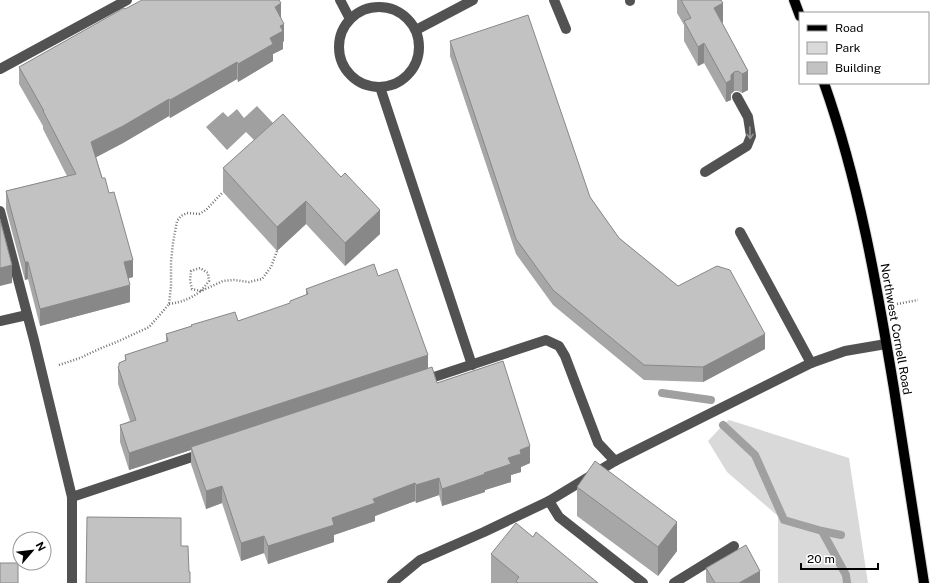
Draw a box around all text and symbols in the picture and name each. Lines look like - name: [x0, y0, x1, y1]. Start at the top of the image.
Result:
- legend: [799, 12, 929, 84]
- text: Road: [835, 21, 863, 35]
- text: Park: [835, 41, 861, 55]
- text: Building: [835, 61, 881, 75]
- one-way arrow: [746, 126, 753, 139]
- street label: Northwest Cornell Road: [878, 262, 914, 396]
- north arrow: [12, 531, 52, 571]
- text: N: [34, 540, 48, 553]
- scale bar: [801, 545, 878, 571]
- text: 20 m: [807, 552, 835, 566]

